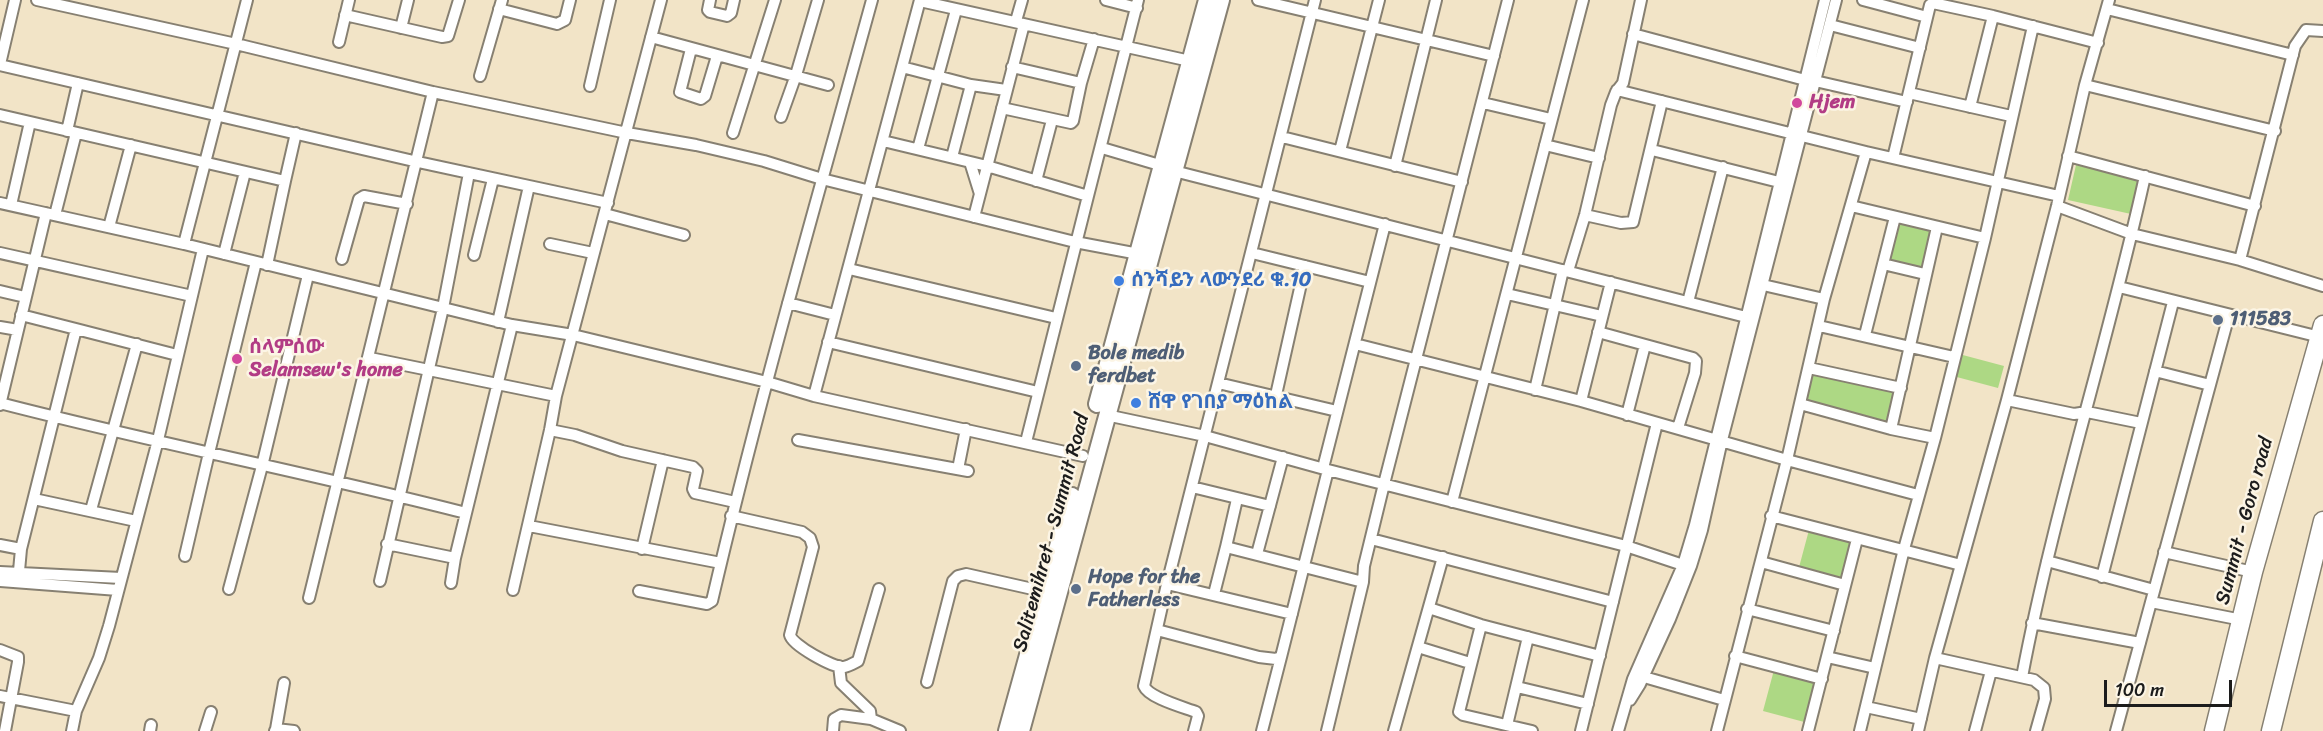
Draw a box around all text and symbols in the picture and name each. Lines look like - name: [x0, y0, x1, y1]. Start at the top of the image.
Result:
- place label: Hjem: [1809, 91, 1855, 115]
- marker: Hjem: [1790, 96, 1804, 110]
- place label: ሰንሻይን ላውንደሪ ቁ.10: [1131, 269, 1311, 293]
- marker: ሰንሻይን ላውንደሪ ቁ.10: [1112, 274, 1126, 288]
- place label: 111583: [2230, 308, 2291, 332]
- marker: 111583: [2211, 313, 2225, 327]
- place label: ሰላምሰው Selamsew's home: [249, 336, 403, 383]
- place label: Bole medib ferdbet: [1088, 342, 1184, 389]
- marker: ሰላምሰው Selamsew's home: [230, 352, 244, 366]
- marker: Bole medib ferdbet: [1069, 359, 1083, 373]
- place label: ሸዋ የገበያ ማዕከል: [1148, 391, 1293, 415]
- marker: ሸዋ የገበያ ማዕከል: [1129, 396, 1143, 410]
- street label: Salitemihret - Summit Road: [1009, 411, 1095, 655]
- street label: Summit - Goro road: [2211, 435, 2279, 607]
- place label: Hope for the Fatherless: [1088, 566, 1200, 613]
- marker: Hope for the Fatherless: [1069, 582, 1083, 596]
- scale bar: [2107, 668, 2234, 706]
- text: 100 m: [2115, 674, 2164, 706]

